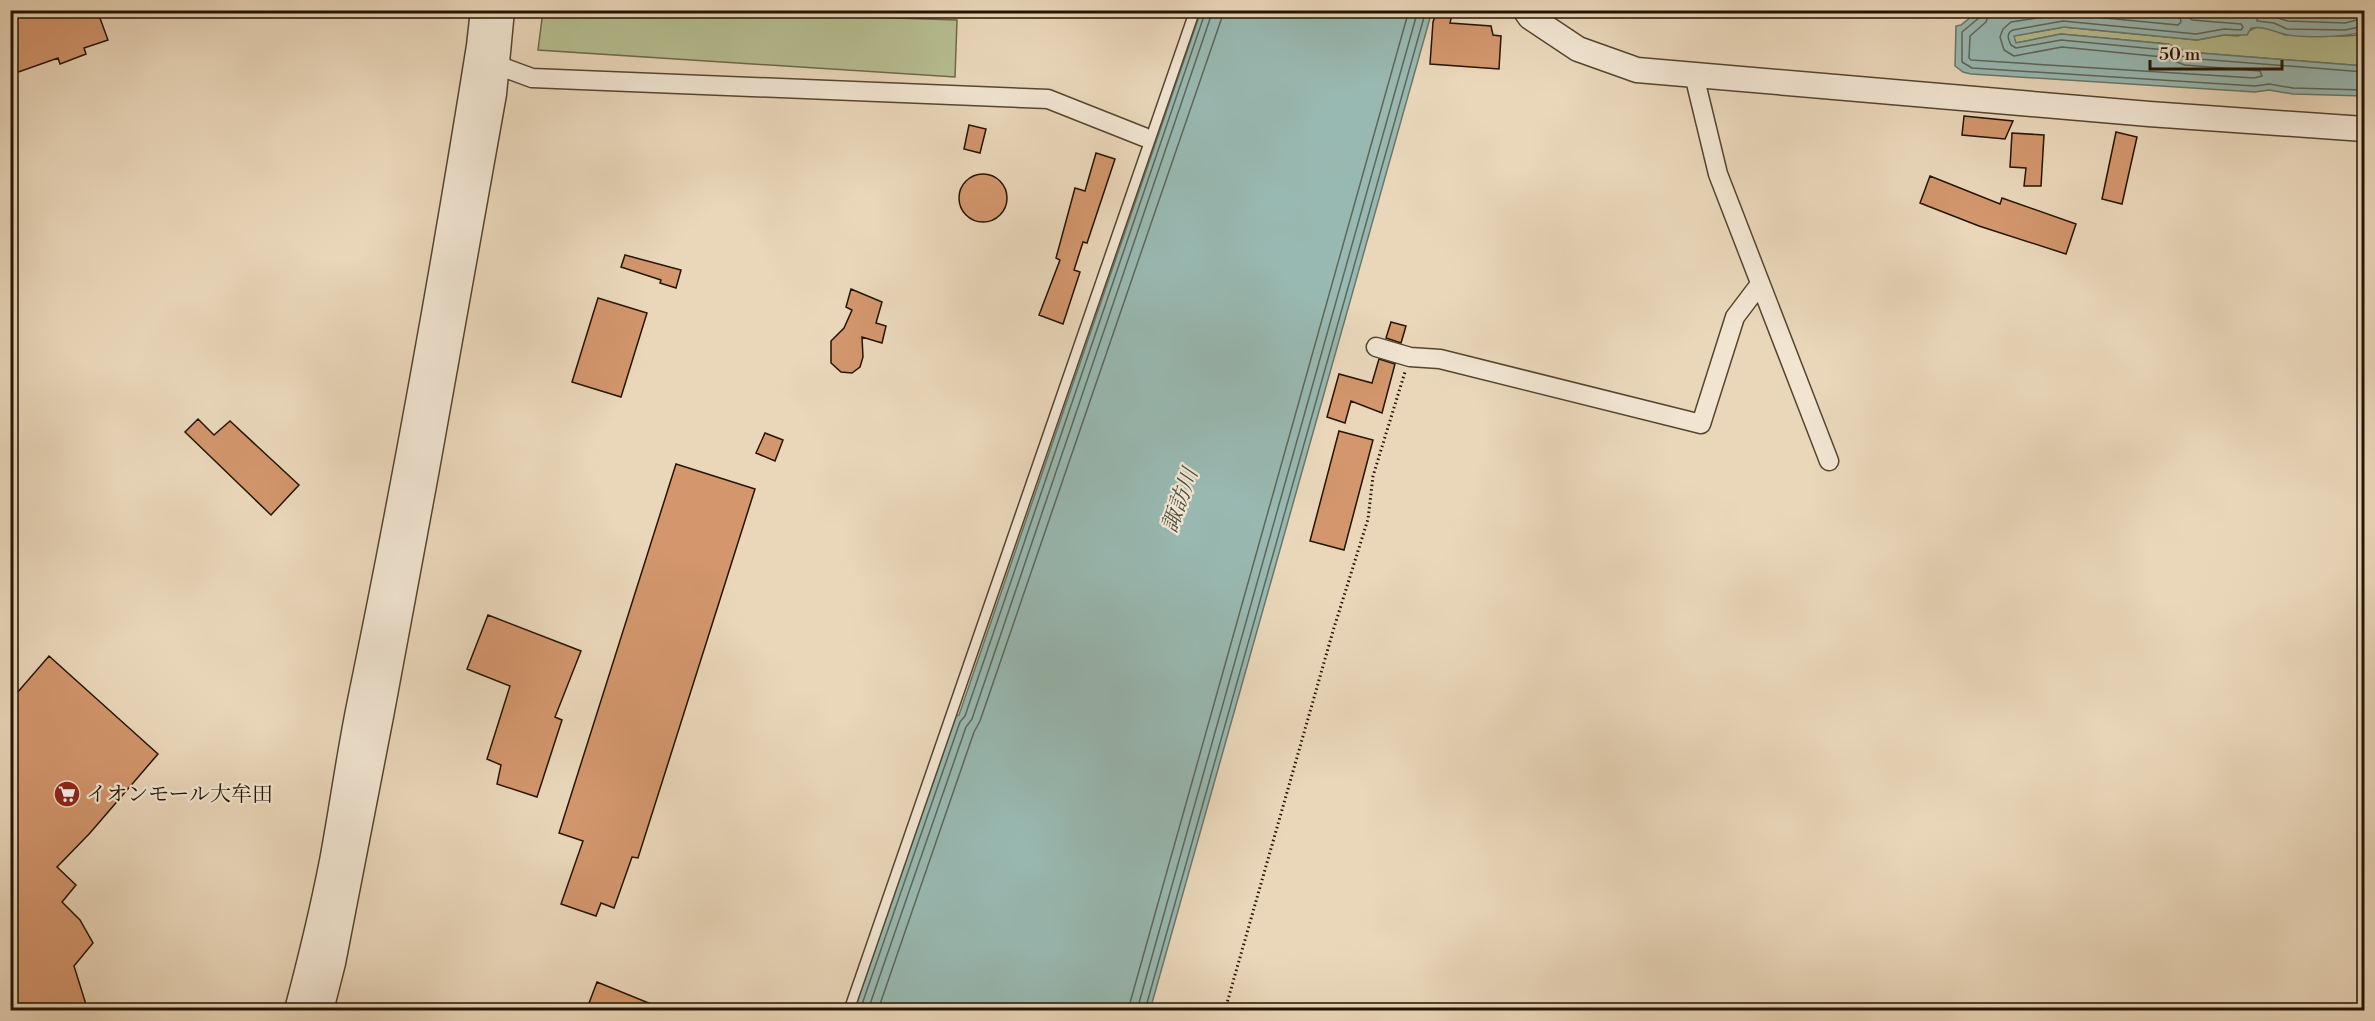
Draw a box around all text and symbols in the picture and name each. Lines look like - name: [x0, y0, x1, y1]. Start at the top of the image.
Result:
- scale bar: [2150, 33, 2282, 71]
- text: 50 m: [2159, 43, 2201, 66]
- water label: 諏訪川: [1156, 463, 1205, 536]
- supermarket icon: イオンモール大牟田: [52, 779, 82, 809]
- place label: イオンモール大牟田: [86, 782, 273, 808]

